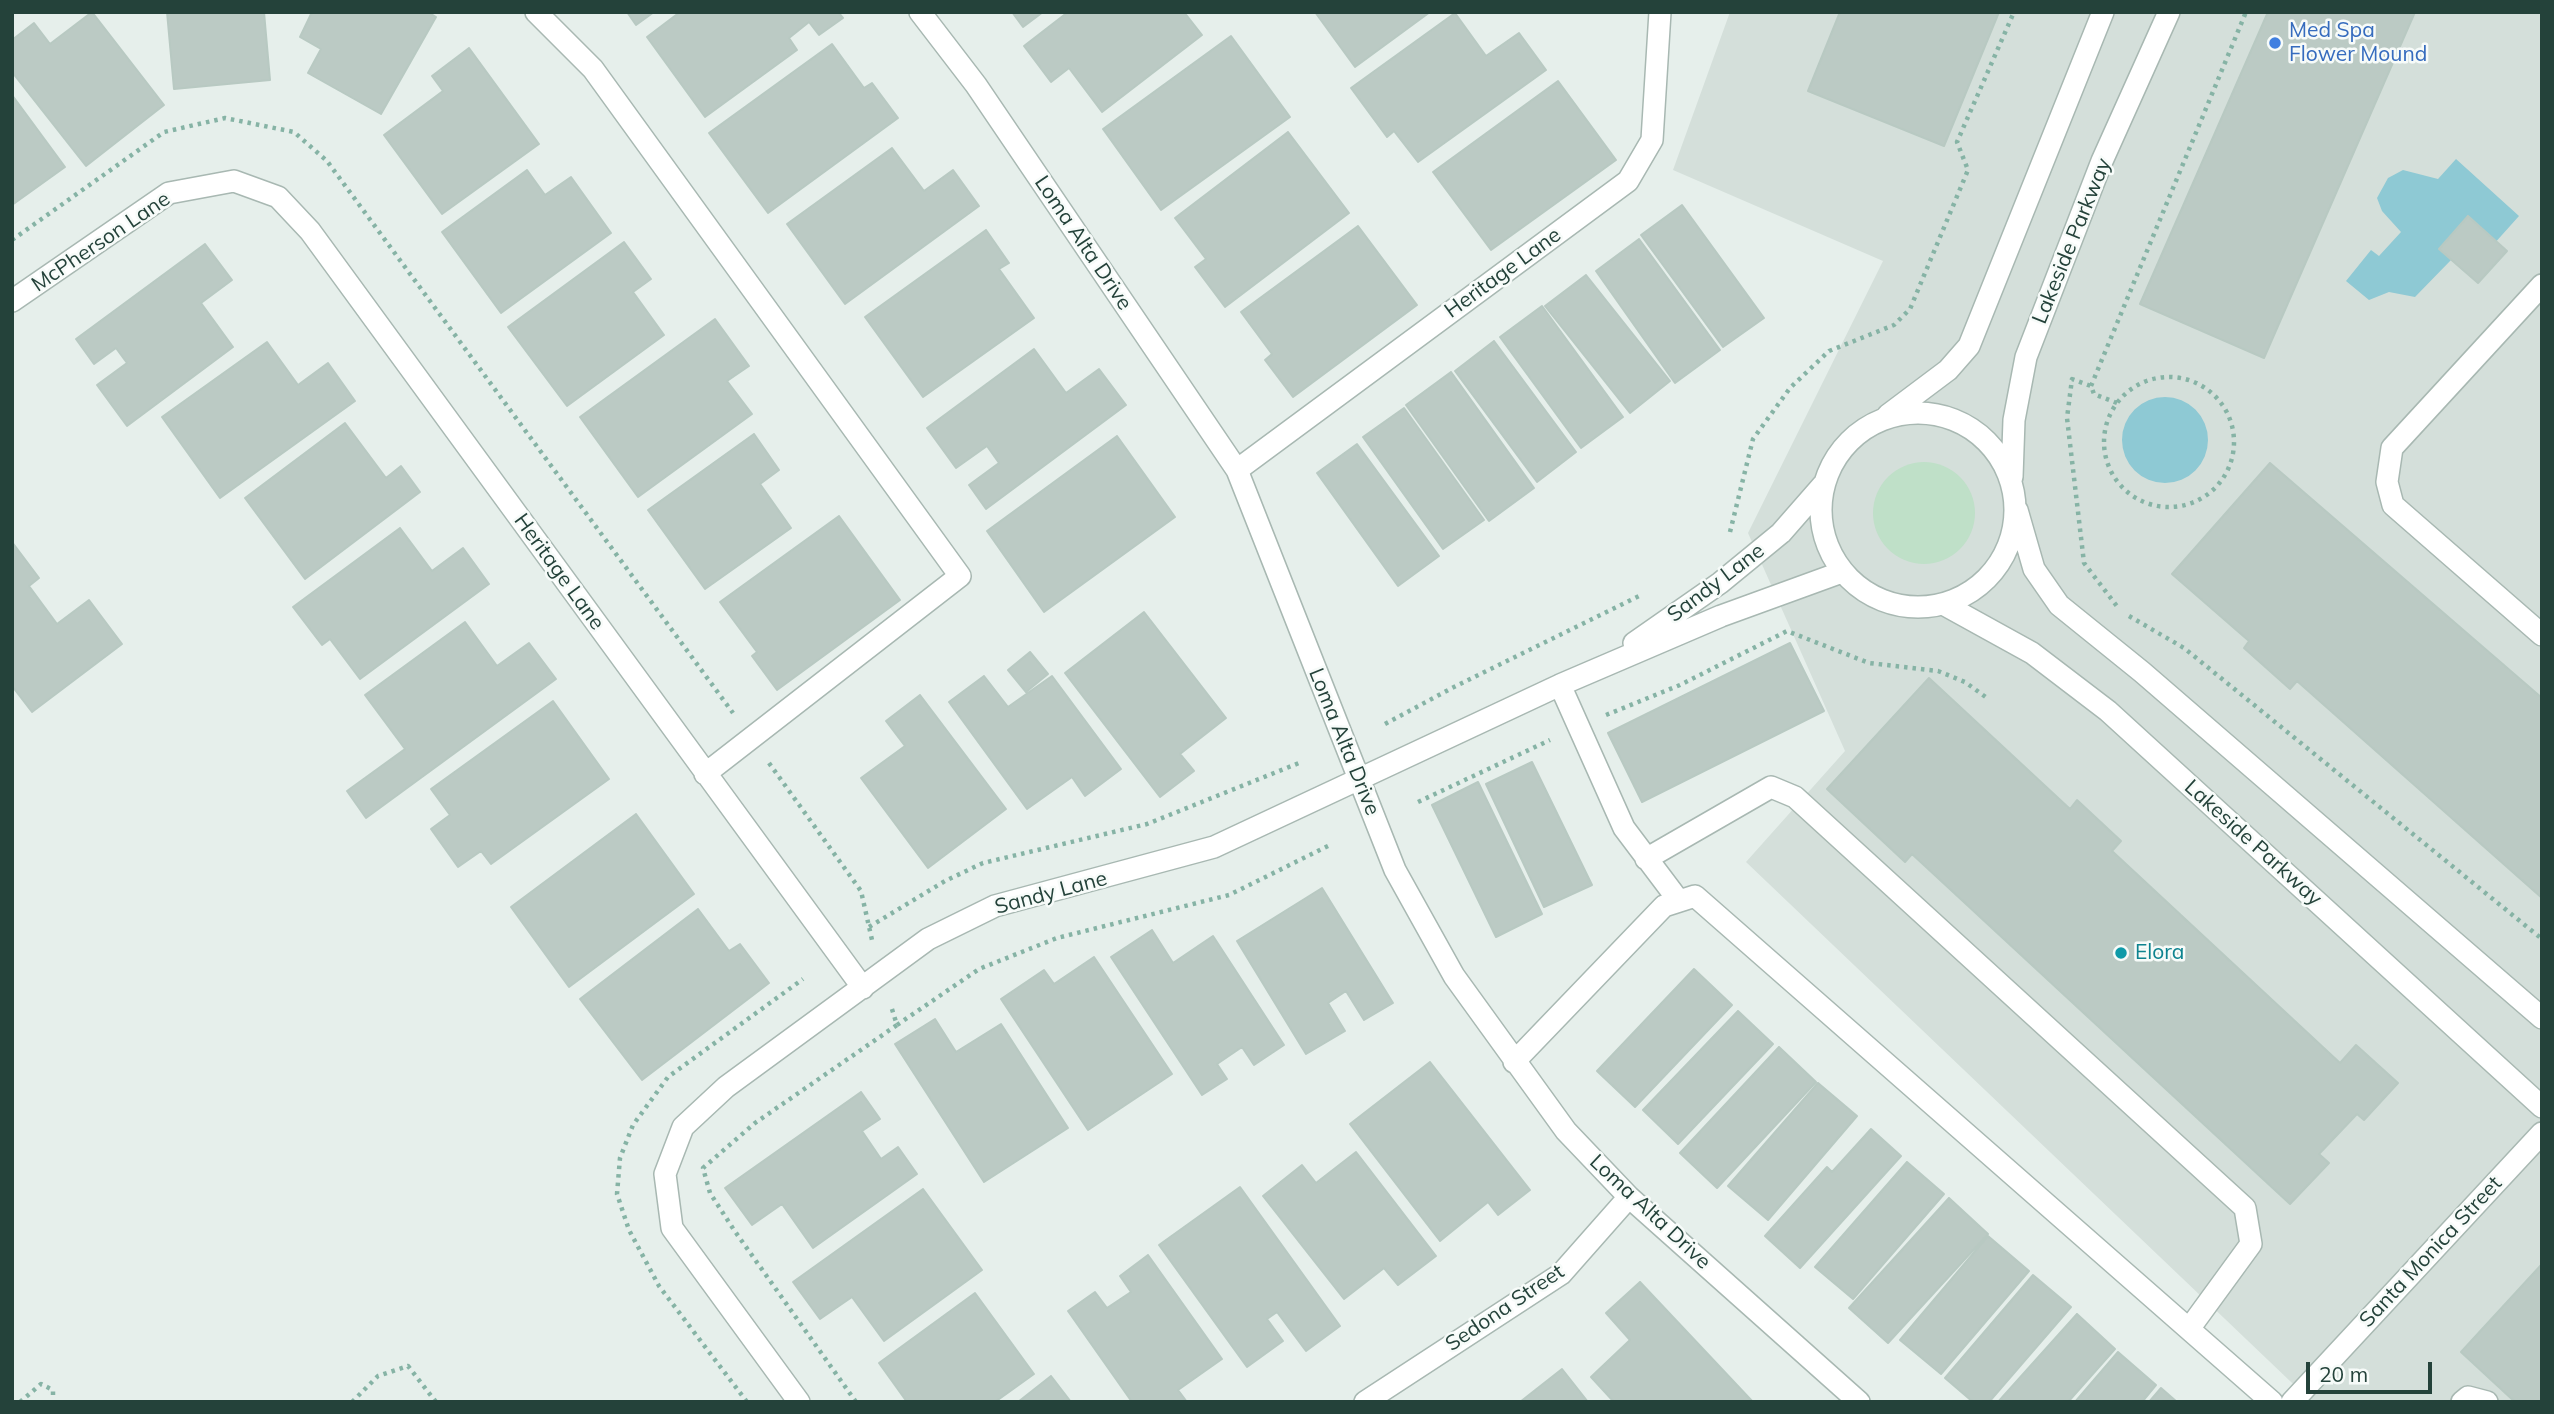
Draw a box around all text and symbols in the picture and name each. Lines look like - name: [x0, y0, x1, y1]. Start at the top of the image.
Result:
- place label: Med Spa Flower Mound: [2289, 18, 2427, 68]
- marker: Med Spa Flower Mound: [2267, 35, 2283, 51]
- street label: Lakeside Parkway: [2027, 154, 2117, 328]
- street label: Loma Alta Drive: [1029, 171, 1137, 315]
- street label: McPherson Lane: [27, 186, 175, 298]
- street label: Heritage Lane: [1440, 222, 1566, 324]
- street label: Heritage Lane: [508, 509, 610, 635]
- street label: Sandy Lane: [1662, 538, 1770, 628]
- street label: Loma Alta Drive: [1303, 665, 1385, 819]
- street label: Lakeside Parkway: [2179, 775, 2327, 911]
- street label: Sandy Lane: [992, 866, 1110, 920]
- place label: Elora: [2135, 940, 2184, 966]
- marker: Elora: [2113, 945, 2129, 961]
- street label: Loma Alta Drive: [1584, 1149, 1716, 1275]
- street label: Santa Monica Street: [2355, 1171, 2507, 1333]
- street label: Sedona Street: [1441, 1259, 1569, 1357]
- scale bar: [2309, 1348, 2435, 1392]
- text: 20 m: [2319, 1361, 2368, 1387]

